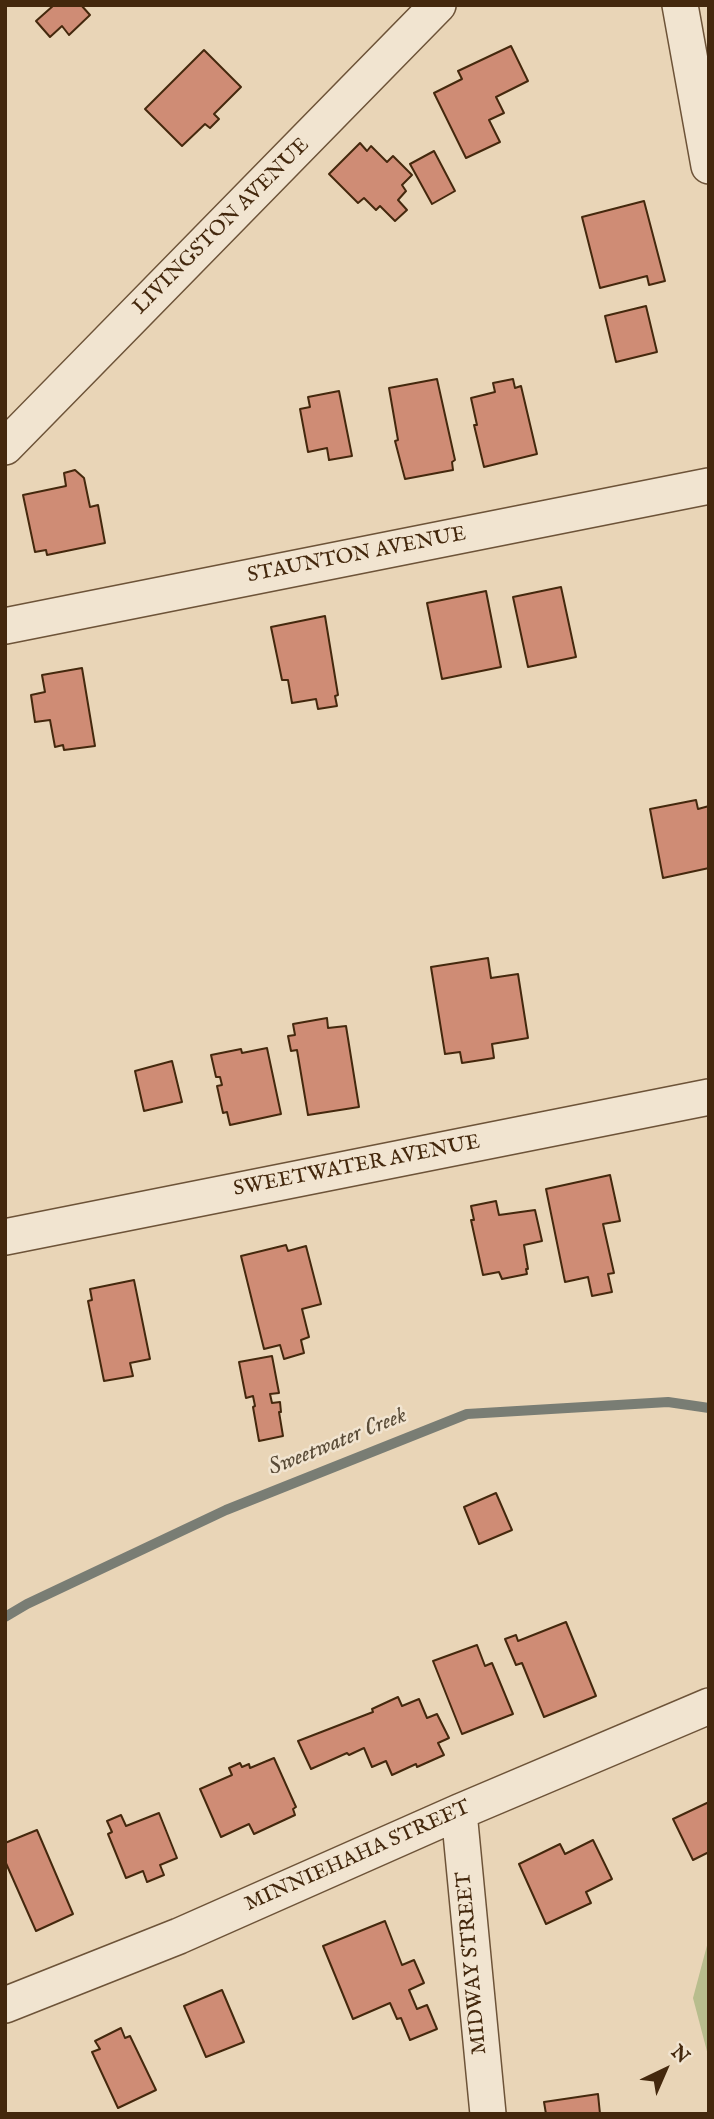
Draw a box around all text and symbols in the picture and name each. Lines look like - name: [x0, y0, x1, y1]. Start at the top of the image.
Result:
- street label: LIVINGSTON AVENUE: [128, 133, 316, 321]
- street label: STAUNTON AVENUE: [246, 522, 468, 590]
- street label: SWEETWATER AVENUE: [232, 1131, 482, 1203]
- water label: Sweetwater Creek: [265, 1403, 411, 1483]
- street label: MINNIEHAHA STREET: [241, 1796, 475, 1918]
- street label: MIDWAY STREET: [452, 1870, 494, 2056]
- north arrow: [630, 2035, 700, 2105]
- text: N: [665, 2041, 694, 2069]

